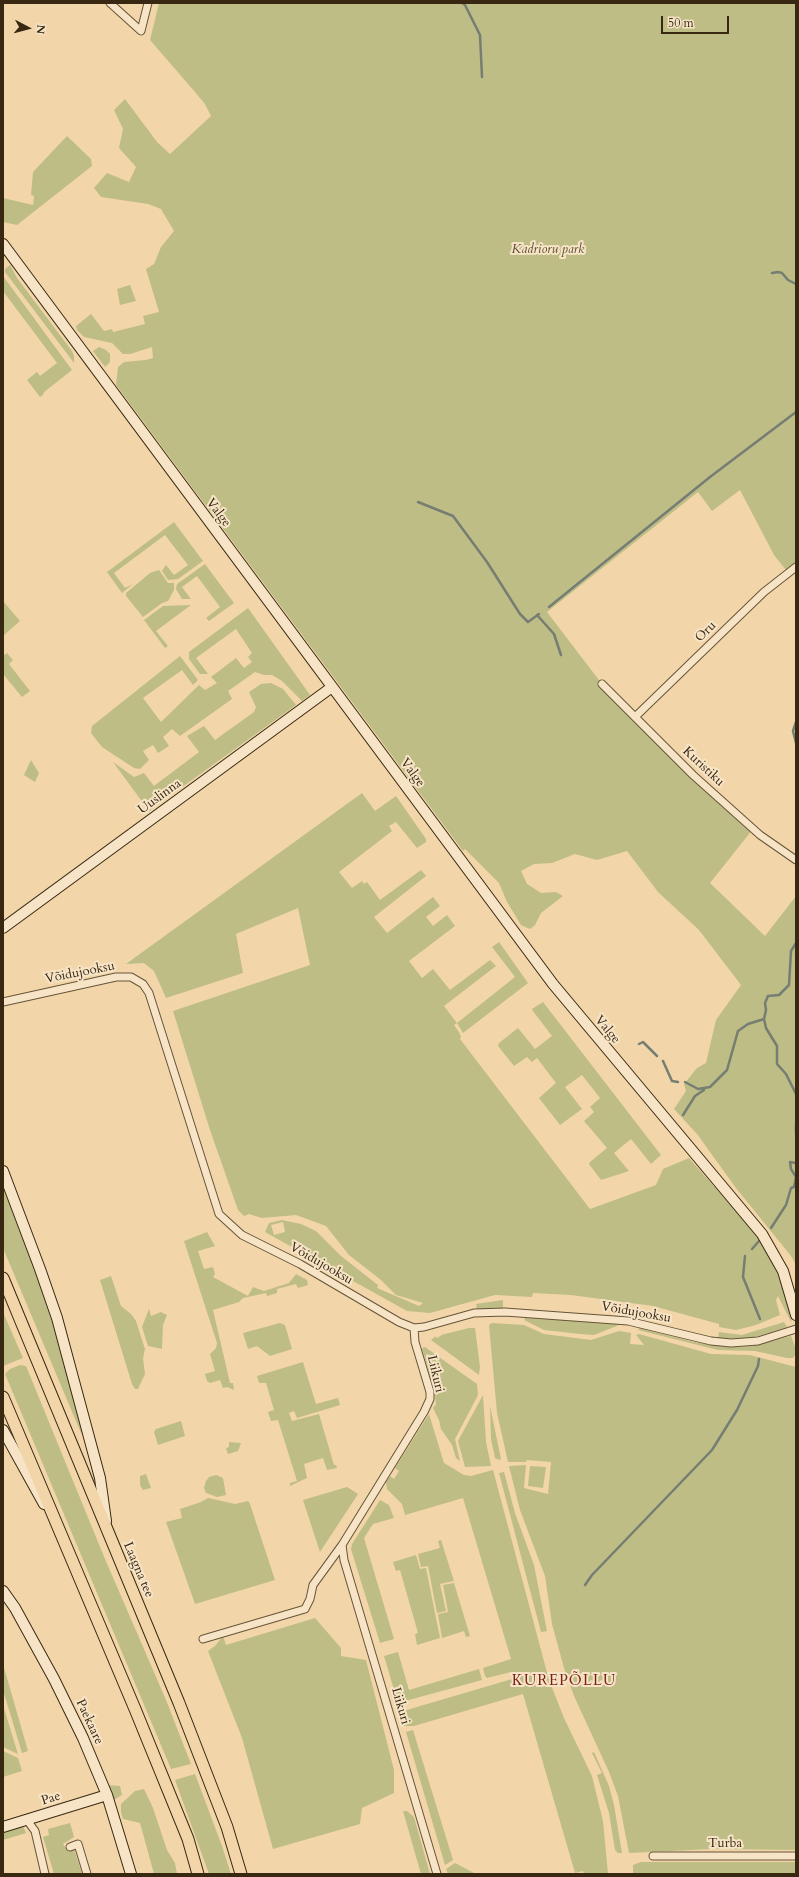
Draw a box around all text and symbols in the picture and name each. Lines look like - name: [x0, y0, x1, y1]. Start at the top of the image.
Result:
- north arrow: [8, 8, 48, 48]
- scale bar: [663, 8, 731, 34]
- text: 50 m: [668, 15, 694, 31]
- text: N: [32, 24, 48, 35]
- park label: Kadrioru park: [512, 242, 584, 258]
- street label: Valge: [202, 496, 234, 530]
- street label: Oru: [692, 618, 720, 646]
- street label: Kuristiku: [679, 744, 727, 790]
- street label: Valge: [396, 756, 428, 790]
- street label: Uuslinna: [135, 776, 185, 818]
- street label: Võidujooksu: [44, 959, 116, 987]
- street label: Valge: [591, 1013, 623, 1047]
- street label: Võidujooksu: [287, 1240, 355, 1288]
- street label: Võidujooksu: [600, 1299, 672, 1327]
- street label: Liikuri: [423, 1354, 447, 1394]
- street label: Laagna tee: [119, 1540, 157, 1600]
- district label: KUREPÕLLU: [512, 1673, 616, 1691]
- street label: Liikuri: [387, 1686, 413, 1726]
- street label: Paekaare: [72, 1697, 106, 1747]
- street label: Pae: [40, 1789, 62, 1809]
- street label: Turba: [708, 1836, 742, 1852]

